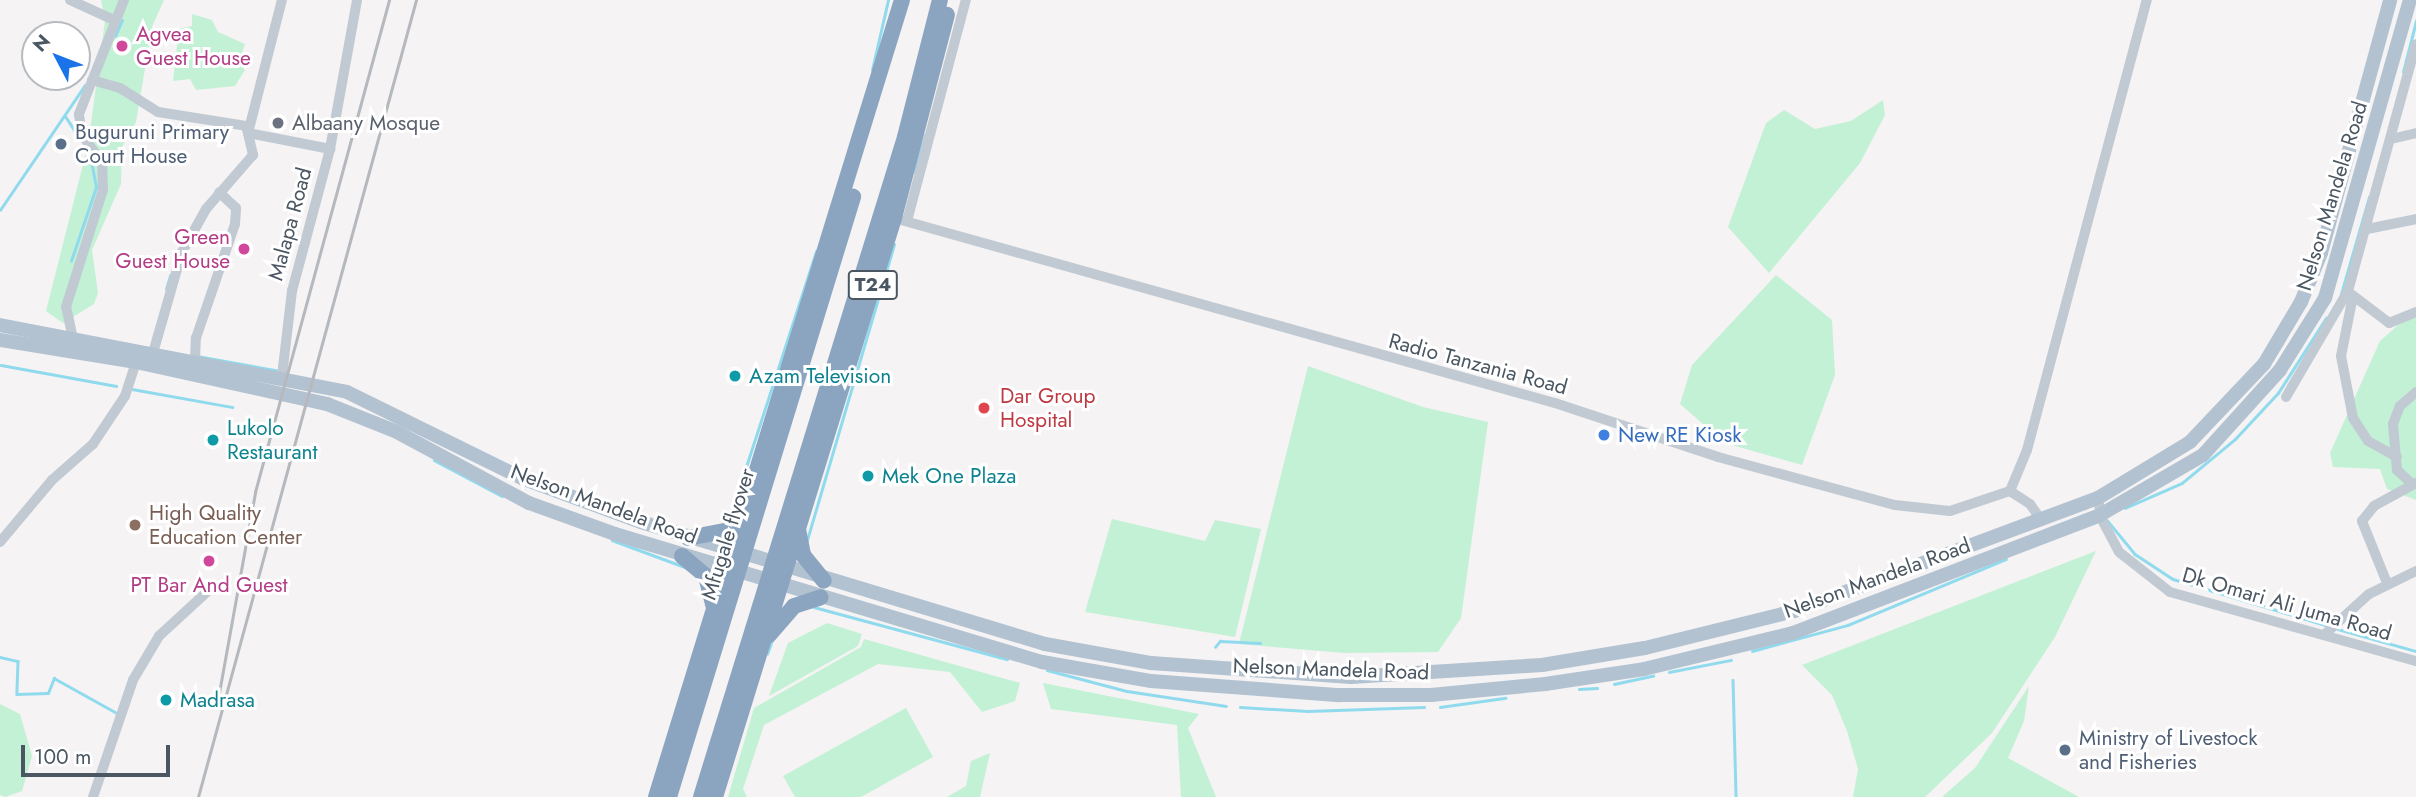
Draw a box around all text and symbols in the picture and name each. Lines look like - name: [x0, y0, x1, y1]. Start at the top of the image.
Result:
- north arrow: [21, 21, 91, 91]
- place label: Agvea Guest House: [136, 21, 251, 71]
- text: N: [26, 28, 57, 58]
- marker: Agvea Guest House: [114, 38, 130, 54]
- street label: Nelson Mandela Road: [2291, 98, 2373, 294]
- place label: Albaany Mosque: [292, 110, 440, 136]
- marker: Albaany Mosque: [270, 115, 286, 131]
- place label: Buguruni Primary Court House: [75, 119, 229, 169]
- marker: Buguruni Primary Court House: [53, 136, 69, 152]
- street label: Malapa Road: [263, 165, 317, 283]
- place label: Green Guest House: [115, 224, 230, 274]
- marker: Green Guest House: [236, 241, 252, 257]
- road number: T24: [847, 270, 899, 300]
- street label: Radio Tanzania Road: [1386, 328, 1570, 400]
- place label: Azam Television: [749, 363, 891, 389]
- marker: Azam Television: [727, 368, 743, 384]
- place label: Dar Group Hospital: [1000, 383, 1096, 433]
- marker: Dar Group Hospital: [974, 398, 994, 418]
- place label: Lukolo Restaurant: [227, 415, 318, 465]
- place label: New RE Kiosk: [1618, 422, 1741, 448]
- marker: New RE Kiosk: [1596, 427, 1612, 443]
- marker: Lukolo Restaurant: [205, 432, 221, 448]
- street label: Nelson Mandela Road: [507, 459, 701, 549]
- place label: Mek One Plaza: [882, 463, 1016, 489]
- street label: Mfugale flyover: [696, 465, 760, 603]
- marker: Mek One Plaza: [860, 468, 876, 484]
- place label: High Quality Education Center: [149, 500, 302, 550]
- marker: High Quality Education Center: [127, 517, 143, 533]
- street label: Nelson Mandela Road: [1780, 533, 1974, 623]
- marker: PT Bar And Guest: [201, 553, 217, 569]
- street label: Dk Omari Ali Juma Road: [2179, 562, 2395, 646]
- place label: PT Bar And Guest: [130, 572, 288, 598]
- street label: Nelson Mandela Road: [1232, 653, 1430, 685]
- place label: Madrasa: [180, 687, 255, 713]
- marker: Madrasa: [158, 692, 174, 708]
- place label: Ministry of Livestock and Fisheries: [2079, 725, 2257, 775]
- scale bar: [24, 730, 173, 774]
- text: 100 m: [34, 742, 91, 772]
- marker: Ministry of Livestock and Fisheries: [2057, 742, 2073, 758]

